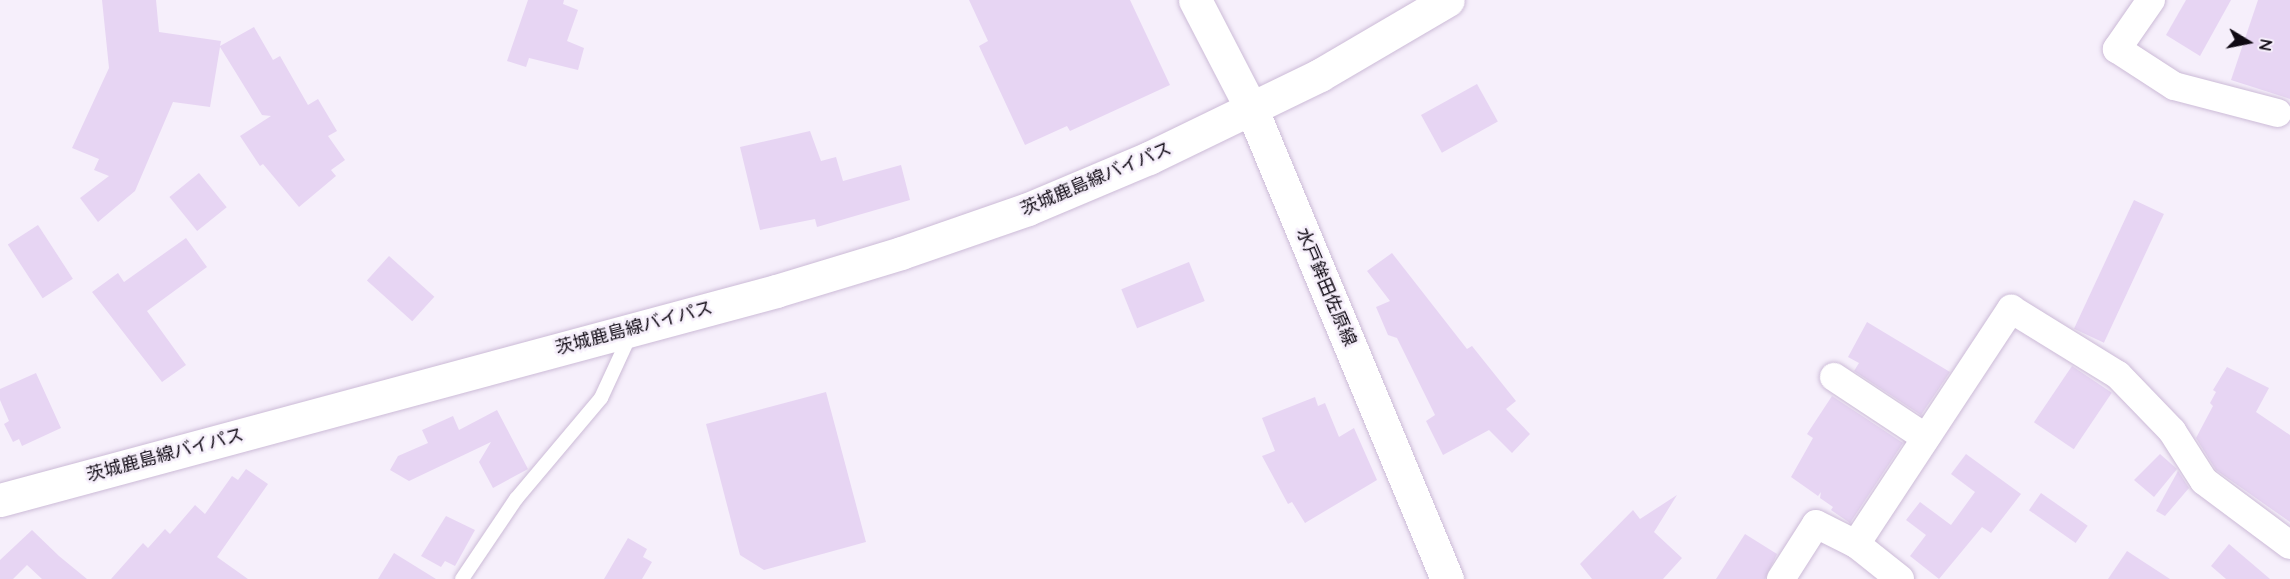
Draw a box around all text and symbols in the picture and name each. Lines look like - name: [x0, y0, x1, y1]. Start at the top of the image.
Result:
- north arrow: [2218, 12, 2278, 72]
- text: N: [2255, 38, 2277, 53]
- street label: 茨城鹿島線バイパス: [1017, 137, 1175, 221]
- street label: 水戸鉾田佐原線: [1291, 225, 1361, 349]
- street label: 茨城鹿島線バイパス: [553, 297, 715, 359]
- street label: 茨城鹿島線バイパス: [84, 424, 246, 486]

